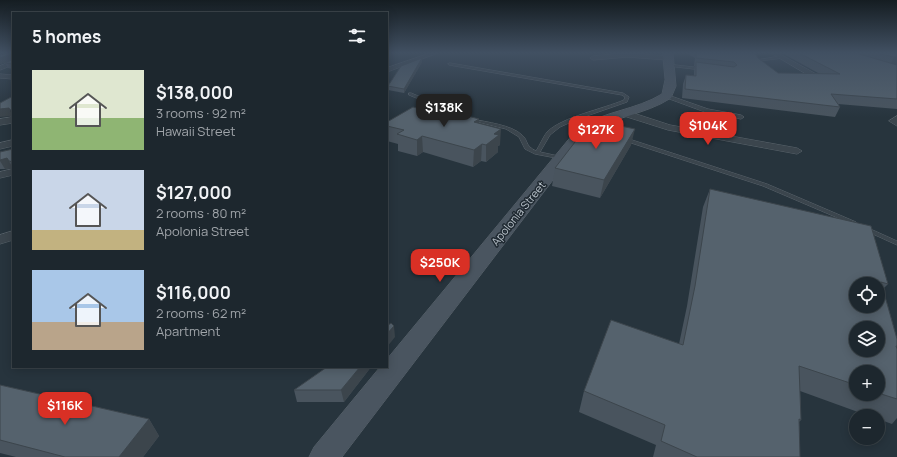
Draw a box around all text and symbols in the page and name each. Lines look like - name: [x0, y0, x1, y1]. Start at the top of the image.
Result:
- text: 5 homes: [32, 25, 101, 48]
- icon: filters: [346, 25, 368, 47]
- text: $138,000: [156, 81, 233, 104]
- icon: home: [64, 86, 112, 134]
- pin: $138K: [416, 94, 472, 128]
- text: $138K: [425, 98, 463, 116]
- text: 3 rooms · 92 m²: [156, 104, 246, 122]
- pin: $104K: [680, 112, 736, 146]
- pin: $127K: [568, 116, 624, 150]
- text: $104K: [689, 116, 727, 134]
- text: $127K: [578, 120, 614, 138]
- text: Hawaii Street: [156, 122, 236, 140]
- street label: Apolonia Street: [487, 178, 549, 248]
- text: $127,000: [156, 181, 232, 204]
- icon: home: [64, 186, 112, 234]
- text: 2 rooms · 80 m²: [156, 204, 246, 222]
- text: Apolonia Street: [156, 222, 249, 240]
- pin: $250K: [412, 249, 468, 283]
- text: $250K: [420, 253, 460, 271]
- map controls: [849, 277, 885, 445]
- button: locate: [849, 277, 885, 313]
- text: $116,000: [156, 281, 231, 304]
- icon: home: [64, 286, 112, 334]
- text: 2 rooms · 62 m²: [156, 304, 246, 322]
- button: layers: [849, 321, 885, 357]
- text: Apartment: [156, 322, 220, 340]
- button: +: [849, 365, 885, 401]
- pin: $116K: [37, 392, 93, 426]
- text: $116K: [47, 396, 83, 414]
- button: −: [849, 409, 885, 445]

